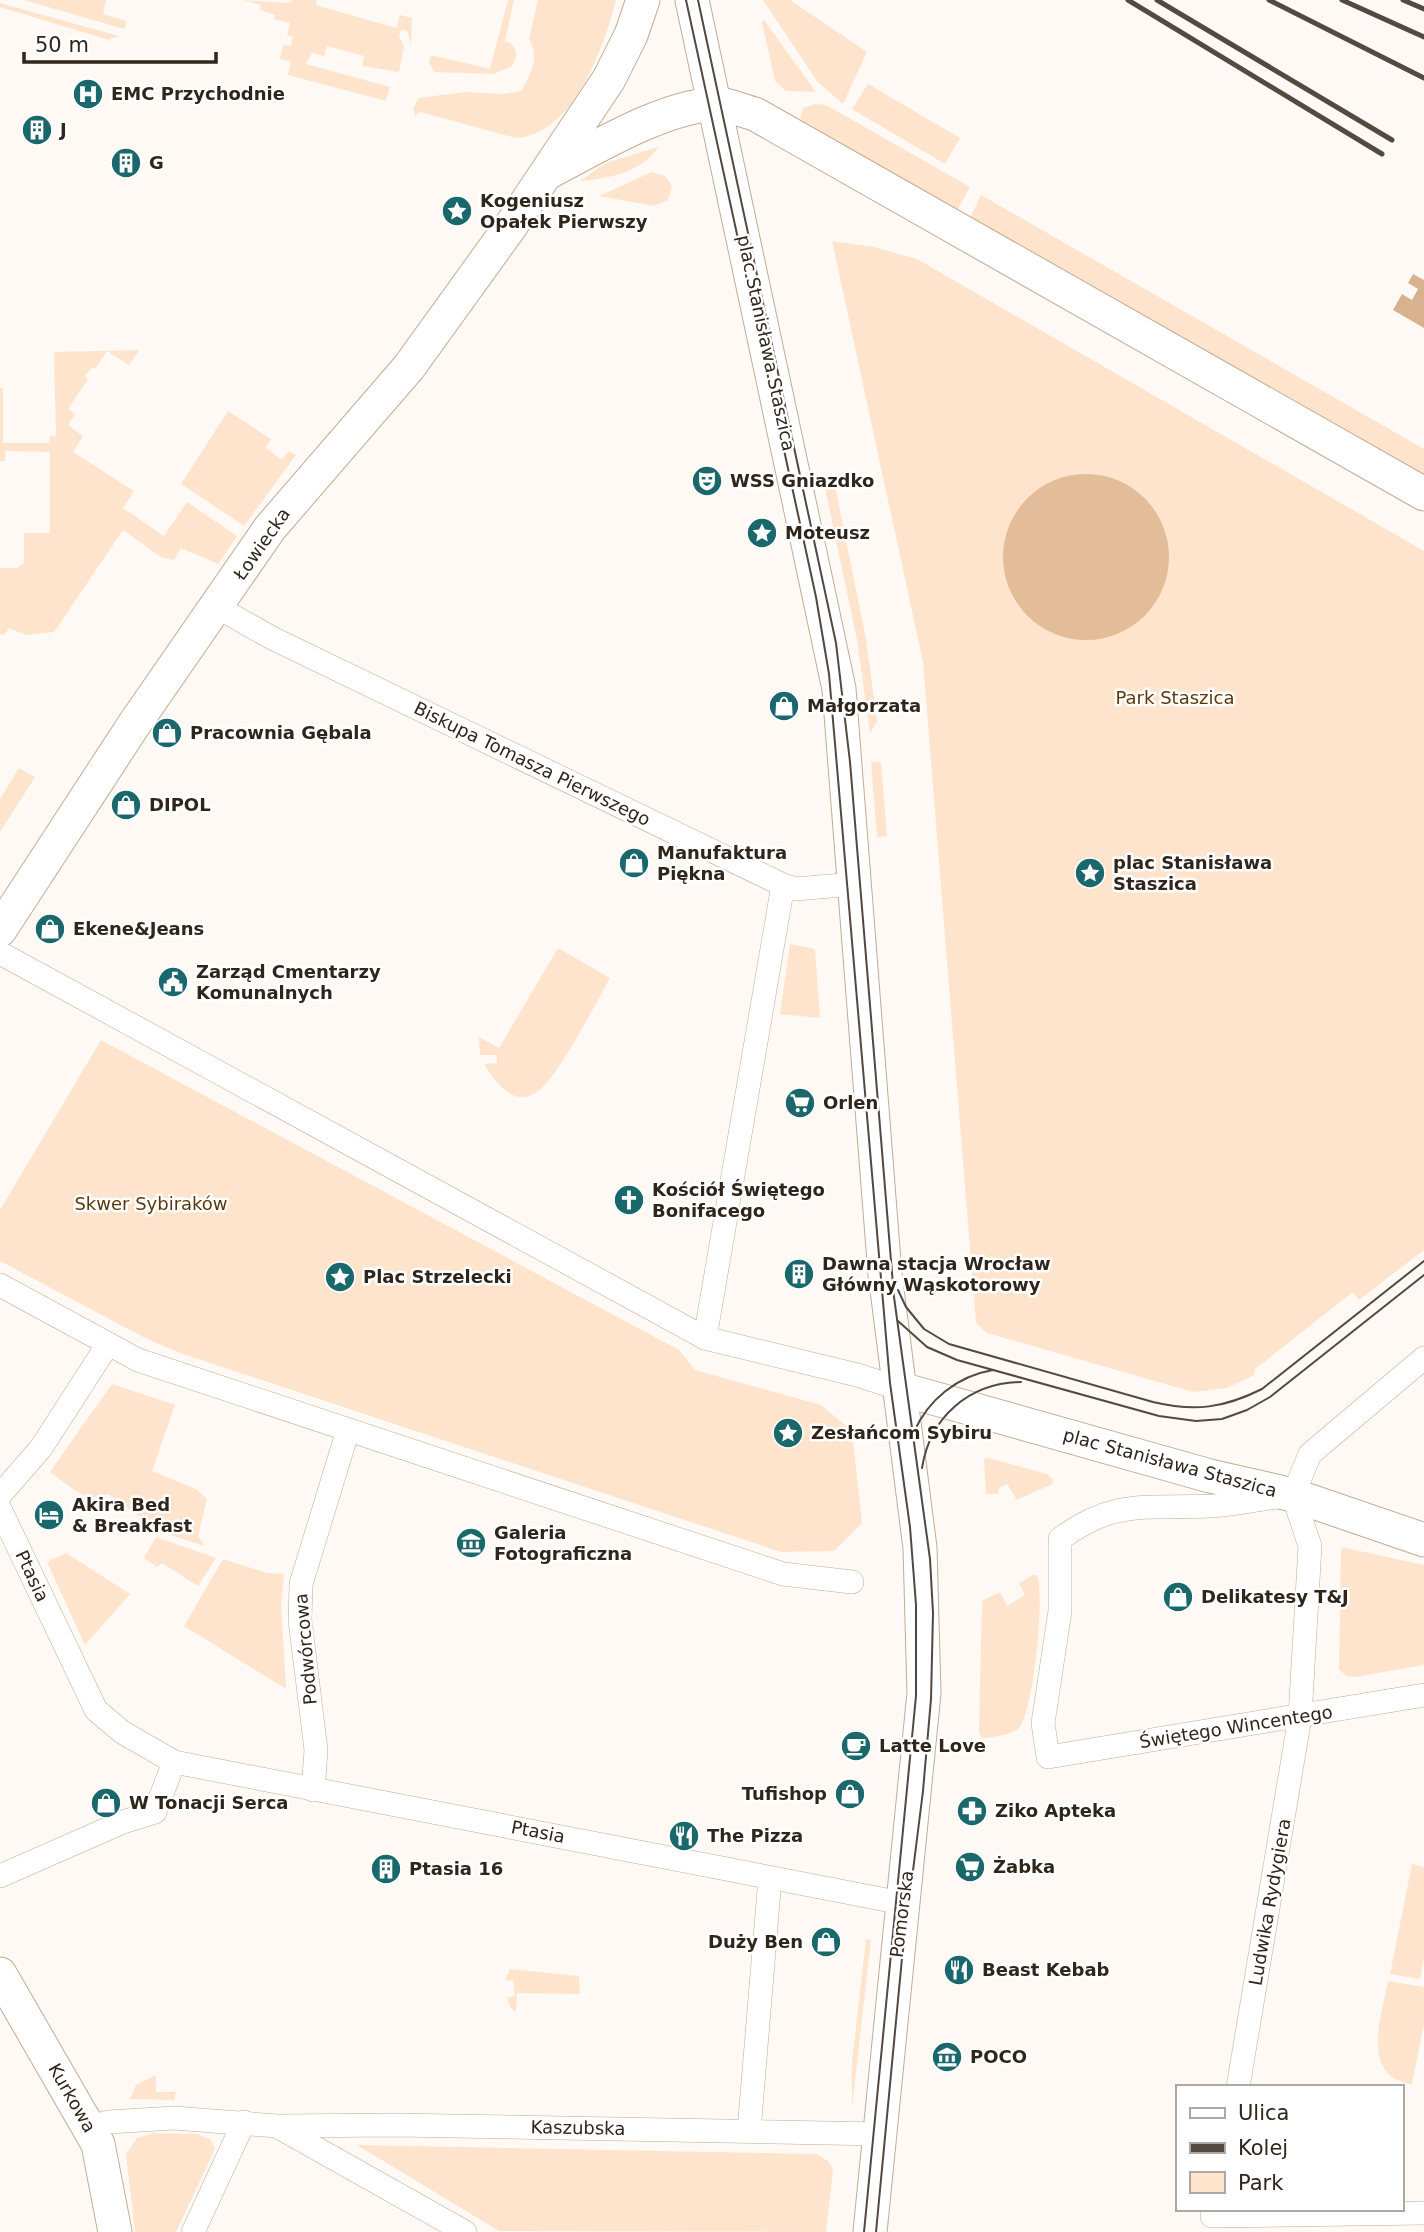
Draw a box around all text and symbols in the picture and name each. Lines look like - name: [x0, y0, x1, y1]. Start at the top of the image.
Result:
- scale bar: [24, 21, 217, 65]
- text: 50 m: [35, 33, 89, 57]
- hospital icon: EMC Przychodnie: [71, 77, 105, 111]
- place label: EMC Przychodnie: [111, 83, 285, 104]
- building icon: J: [20, 113, 54, 147]
- place label: J: [58, 119, 67, 140]
- building icon: G: [109, 146, 143, 180]
- place label: G: [149, 152, 164, 173]
- place label: Kogeniusz Opałek Pierwszy: [480, 190, 648, 232]
- place icon: Kogeniusz Opałek Pierwszy: [440, 194, 474, 228]
- street label: plac Stanisława Staszica: [733, 233, 800, 453]
- theatre icon: WSS Gniazdko: [690, 464, 724, 498]
- place label: WSS Gniazdko: [730, 470, 874, 491]
- street label: Łowiecka: [229, 504, 294, 585]
- place icon: Moteusz: [745, 516, 779, 550]
- place label: Moteusz: [785, 522, 870, 543]
- park label: Park Staszica: [1116, 687, 1234, 708]
- shop icon: Małgorzata: [767, 689, 801, 723]
- place label: Małgorzata: [807, 695, 921, 716]
- street label: Biskupa Tomasza Pierwszego: [411, 697, 654, 830]
- shop icon: Pracownia Gębala: [150, 716, 184, 750]
- place label: Pracownia Gębala: [190, 722, 372, 743]
- shop icon: DIPOL: [109, 788, 143, 822]
- place label: DIPOL: [149, 794, 211, 815]
- place label: Manufaktura Piękna: [657, 842, 787, 884]
- shop icon: Manufaktura Piękna: [617, 846, 651, 880]
- place label: plac Stanisława Staszica: [1113, 852, 1272, 894]
- place icon: plac Stanisława Staszica: [1073, 856, 1107, 890]
- shop icon: Ekene&Jeans: [33, 912, 67, 946]
- place label: Ekene&Jeans: [73, 918, 204, 939]
- place label: Zarząd Cmentarzy Komunalnych: [196, 961, 381, 1003]
- public building icon: Zarząd Cmentarzy Komunalnych: [156, 965, 190, 999]
- supermarket icon: Orlen: [783, 1086, 817, 1120]
- place label: Orlen: [823, 1092, 878, 1113]
- place label: Kościół Świętego Bonifacego: [652, 1179, 825, 1221]
- church icon: Kościół Świętego Bonifacego: [612, 1183, 646, 1217]
- park label: Skwer Sybiraków: [74, 1193, 228, 1214]
- place label: Dawna stacja Wrocław Główny Wąskotorowy: [822, 1253, 1051, 1295]
- building icon: Dawna stacja Wrocław Główny Wąskotorowy: [782, 1257, 816, 1291]
- place icon: Plac Strzelecki: [323, 1260, 357, 1294]
- place label: Plac Strzelecki: [363, 1266, 512, 1287]
- place icon: Zesłańcom Sybiru: [771, 1416, 805, 1450]
- place label: Zesłańcom Sybiru: [811, 1422, 992, 1443]
- street label: plac Stanisława Staszica: [1061, 1424, 1279, 1501]
- place label: Akira Bed & Breakfast: [72, 1494, 193, 1536]
- hotel icon: Akira Bed & Breakfast: [32, 1498, 66, 1532]
- place label: Galeria Fotograficzna: [494, 1522, 632, 1564]
- museum icon: Galeria Fotograficzna: [454, 1526, 488, 1560]
- street label: Ptasia: [11, 1547, 53, 1605]
- shop icon: Delikatesy T&J: [1161, 1580, 1195, 1614]
- place label: Delikatesy T&J: [1201, 1586, 1349, 1607]
- street label: Podwórcowa: [290, 1592, 321, 1706]
- street label: Świętego Wincentego: [1138, 1701, 1334, 1752]
- cafe icon: Latte Love: [839, 1729, 873, 1763]
- place label: Latte Love: [879, 1735, 986, 1756]
- shop icon: Tufishop: [833, 1777, 867, 1811]
- place label: Tufishop: [742, 1783, 827, 1804]
- shop icon: W Tonacji Serca: [89, 1786, 123, 1820]
- place label: W Tonacji Serca: [129, 1792, 288, 1813]
- pharmacy icon: Ziko Apteka: [955, 1794, 989, 1828]
- place label: Ziko Apteka: [995, 1800, 1116, 1821]
- street label: Ptasia: [509, 1816, 567, 1847]
- street label: Ludwika Rydygiera: [1244, 1817, 1295, 1987]
- restaurant icon: The Pizza: [667, 1819, 701, 1853]
- place label: The Pizza: [707, 1825, 803, 1846]
- supermarket icon: Żabka: [953, 1850, 987, 1884]
- building icon: Ptasia 16: [369, 1852, 403, 1886]
- place label: Żabka: [993, 1856, 1055, 1877]
- place label: Ptasia 16: [409, 1858, 503, 1879]
- street label: Pomorska: [886, 1869, 917, 1959]
- shop icon: Duży Ben: [809, 1925, 843, 1959]
- place label: Duży Ben: [708, 1931, 803, 1952]
- restaurant icon: Beast Kebab: [942, 1953, 976, 1987]
- place label: Beast Kebab: [982, 1959, 1110, 1980]
- museum icon: POCO: [930, 2040, 964, 2074]
- place label: POCO: [970, 2046, 1027, 2067]
- street label: Kurkowa: [44, 2059, 101, 2136]
- legend: [1176, 2085, 1403, 2211]
- text: Ulica: [1238, 2101, 1289, 2125]
- street label: Kaszubska: [530, 2116, 626, 2139]
- text: Kolej: [1238, 2136, 1288, 2160]
- text: Park: [1238, 2171, 1284, 2195]

